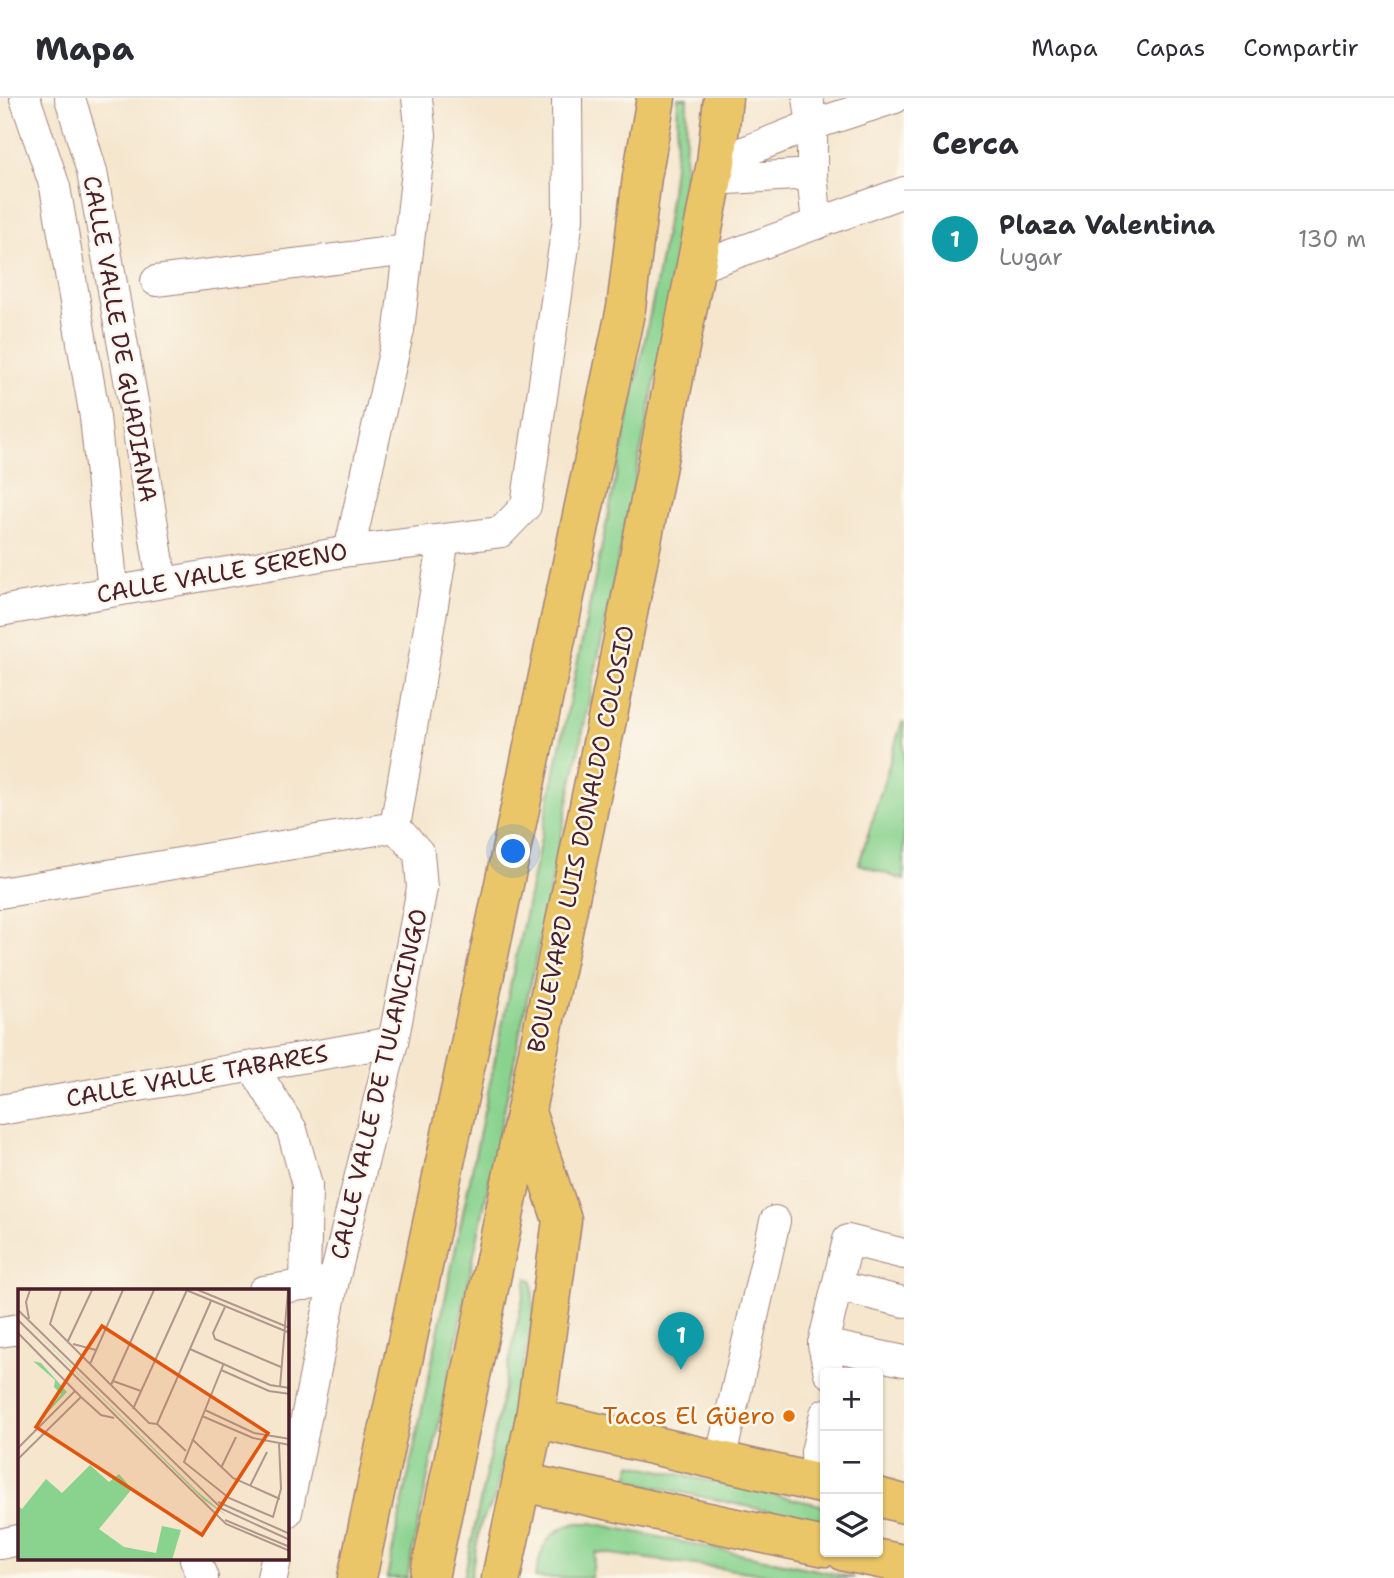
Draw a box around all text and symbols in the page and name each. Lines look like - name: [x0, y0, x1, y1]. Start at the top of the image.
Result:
- text: Mapa: [35, 26, 134, 71]
- text: Mapa: [1031, 32, 1098, 64]
- text: Capas: [1136, 32, 1205, 64]
- text: Compartir: [1243, 32, 1359, 64]
- text: Cerca: [932, 123, 1019, 164]
- street label: CALLE VALLE DE GUADIANA: [75, 173, 165, 505]
- text: Plaza Valentina: [999, 207, 1215, 242]
- text: 1: [950, 224, 960, 254]
- text: 130 m: [1298, 224, 1366, 254]
- text: Lugar: [999, 242, 1063, 272]
- street label: CALLE VALLE SERENO: [94, 535, 350, 611]
- street label: BOULEVARD LUIS DONALDO COLOSIO: [520, 622, 642, 1056]
- your location: [496, 834, 530, 868]
- street label: CALLE VALLE DE TULANCINGO: [323, 905, 435, 1263]
- street label: CALLE VALLE TABARES: [64, 1037, 330, 1115]
- inset map: [18, 1289, 289, 1560]
- pin: 1: [658, 1312, 704, 1370]
- map controls: [820, 1368, 883, 1557]
- button: +: [820, 1368, 883, 1431]
- place label: Tacos El Güero: [603, 1400, 775, 1432]
- marker: Tacos El Güero: [781, 1408, 797, 1424]
- button: −: [820, 1431, 883, 1494]
- button: layers: [820, 1494, 883, 1557]

